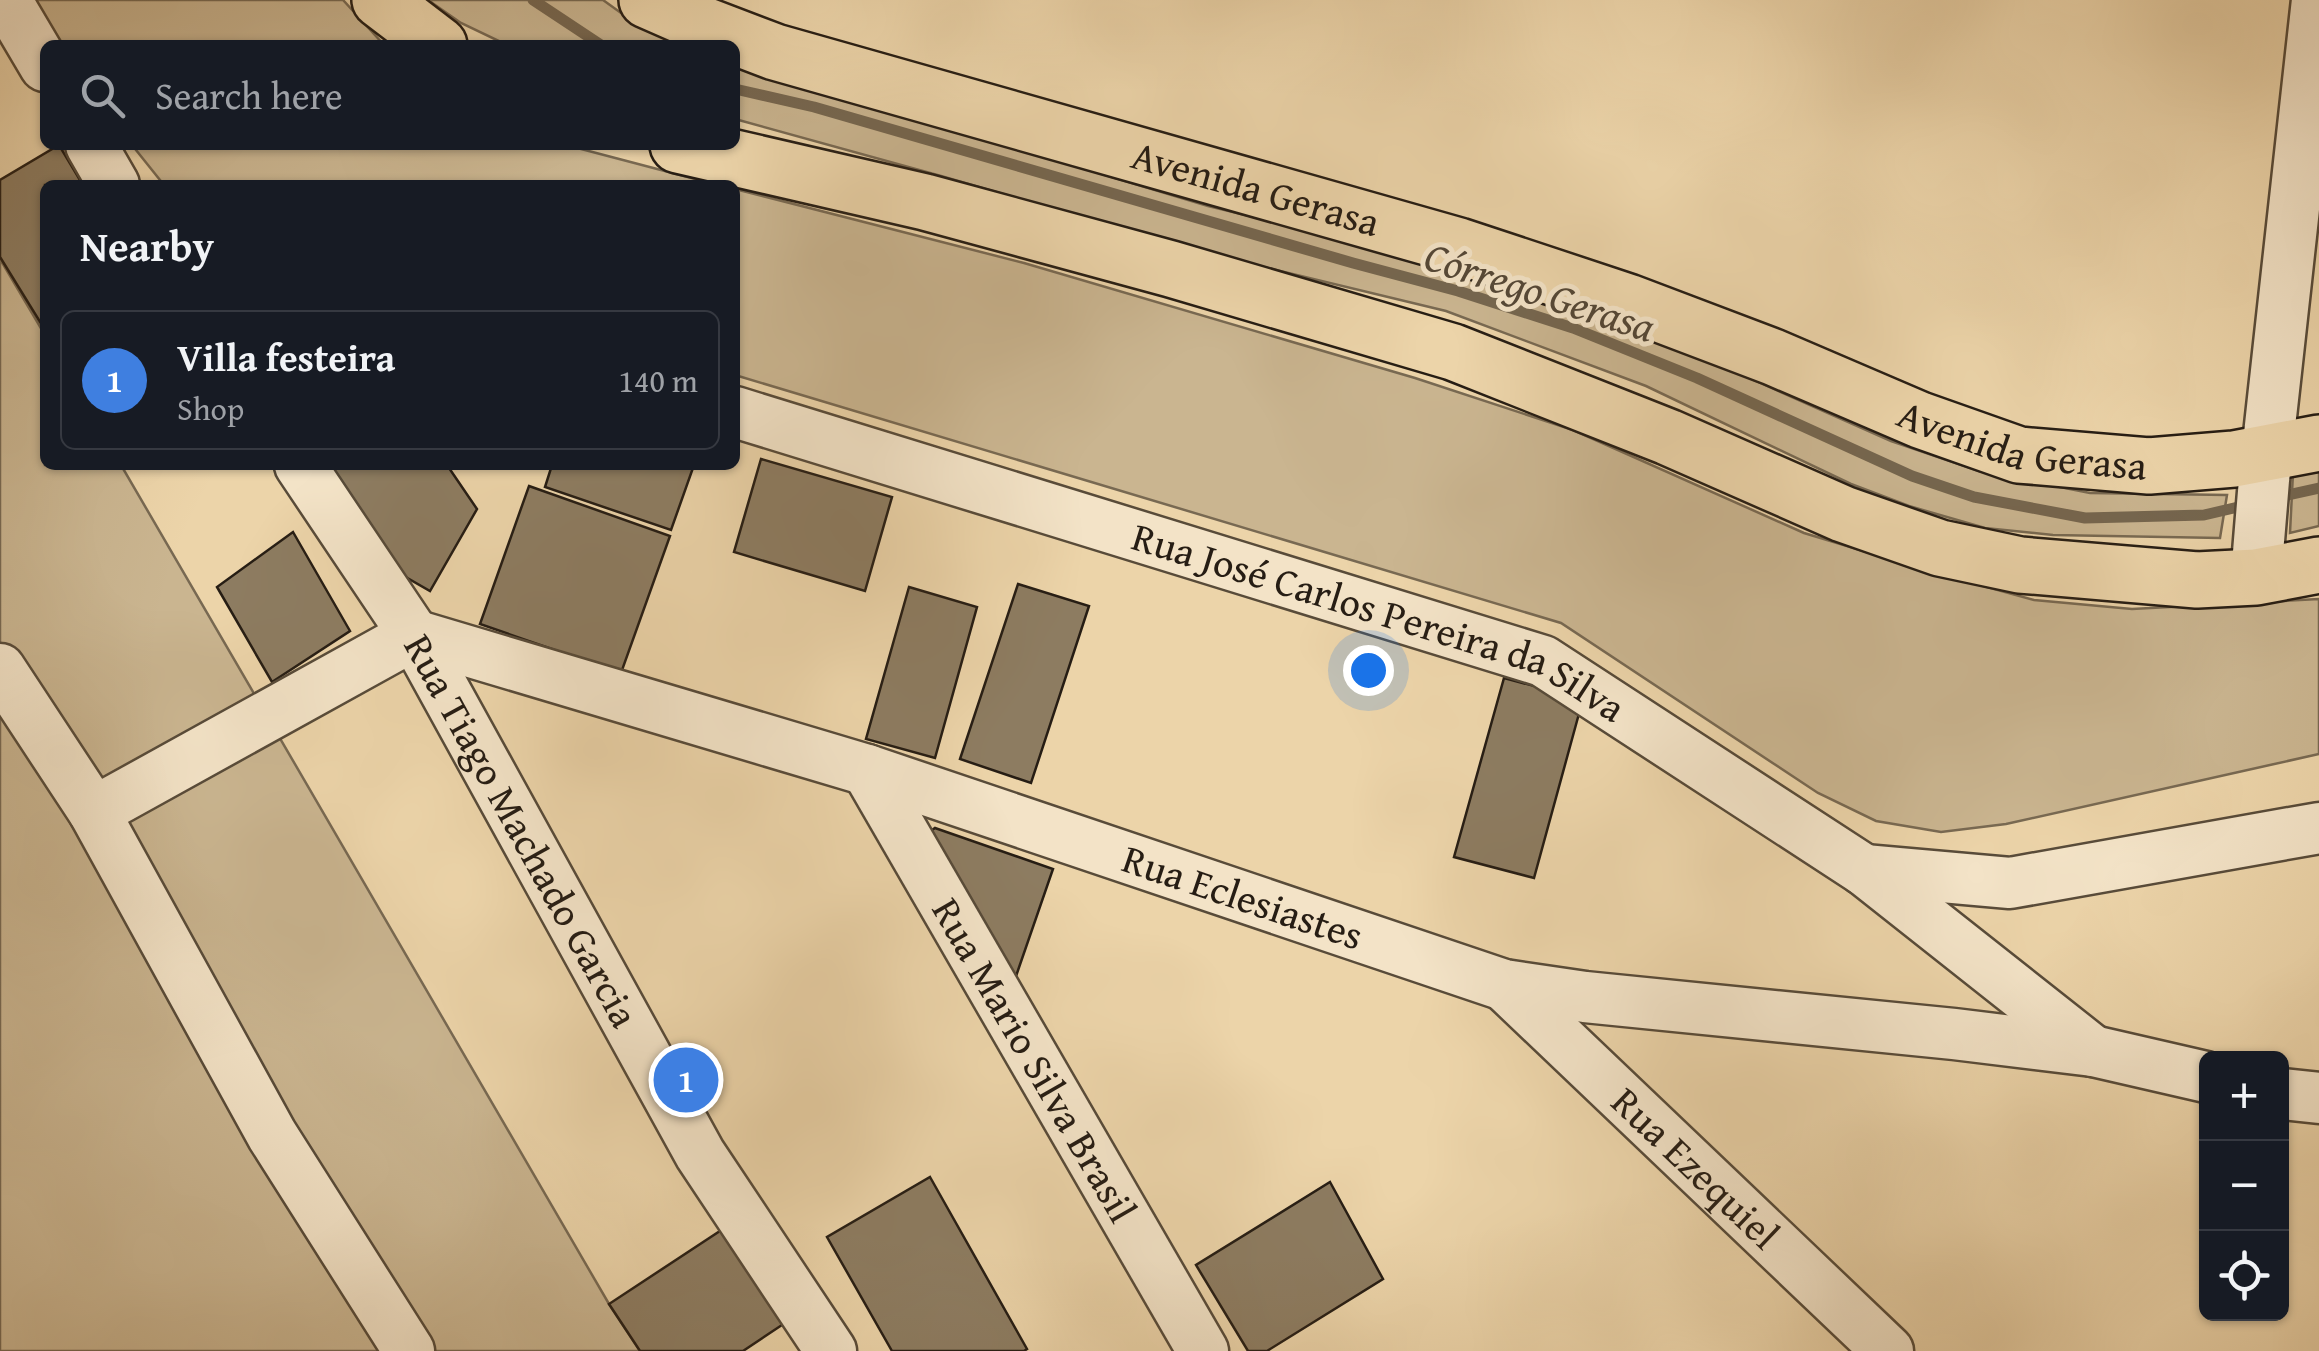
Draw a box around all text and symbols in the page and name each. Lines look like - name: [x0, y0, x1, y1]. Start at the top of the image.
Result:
- search box: [40, 40, 740, 150]
- text: Search here: [155, 67, 343, 123]
- icon: search: [75, 68, 130, 123]
- street label: Avenida Gerasa: [1125, 125, 1387, 251]
- text: Nearby: [80, 215, 214, 276]
- water label: Córrego Gerasa: [1417, 225, 1664, 357]
- text: Villa festeira: [177, 329, 395, 385]
- text: 1: [106, 357, 123, 404]
- text: 140 m: [619, 357, 698, 404]
- street label: Avenida Gerasa: [1889, 384, 2149, 495]
- text: Shop: [177, 385, 244, 432]
- street label: Rua José Carlos Pereira da Silva: [1125, 506, 1638, 736]
- street label: Rua Tiago Machado Garcia: [390, 623, 655, 1038]
- your location: [1343, 645, 1394, 696]
- street label: Rua Eclesiastes: [1115, 828, 1371, 964]
- street label: Rua Mario Silva Brasil: [918, 887, 1152, 1233]
- pin: 1: [654, 1042, 718, 1118]
- map controls: [2199, 1051, 2289, 1321]
- button: +: [2199, 1051, 2289, 1141]
- street label: Rua Ezequiel: [1599, 1073, 1794, 1262]
- button: −: [2199, 1141, 2289, 1231]
- button: locate: [2199, 1231, 2289, 1321]

